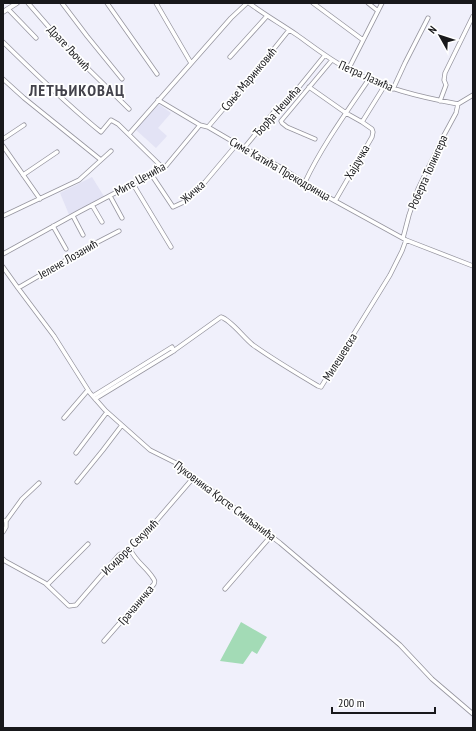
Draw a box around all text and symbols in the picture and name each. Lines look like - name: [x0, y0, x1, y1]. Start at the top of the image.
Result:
- north arrow: [420, 16, 460, 56]
- street label: Драге Љочић: [44, 22, 94, 74]
- text: N: [425, 23, 440, 36]
- street label: Соње Маринковић: [218, 44, 280, 114]
- street label: Петра Лазића: [337, 57, 396, 94]
- district label: ЛЕТЊИКОВАЦ: [28, 80, 125, 100]
- street label: Ђорђа Нешића: [250, 82, 304, 139]
- street label: Роберта Толингера: [405, 132, 451, 211]
- street label: Симе Катића Прекодринца: [227, 133, 334, 204]
- street label: Хајдучка: [341, 142, 373, 182]
- street label: Мите Ценића: [112, 158, 168, 199]
- street label: Жичка: [177, 177, 208, 207]
- street label: Јелене Лозанић: [34, 236, 100, 282]
- street label: Милешевска: [319, 330, 360, 383]
- street label: Пуковника Крсте Смиљанића: [171, 457, 279, 544]
- street label: Исидоре Секулић: [98, 515, 161, 578]
- street label: Грачаничка: [115, 582, 157, 628]
- scale bar: [332, 689, 435, 715]
- text: 200 m: [338, 695, 365, 710]

